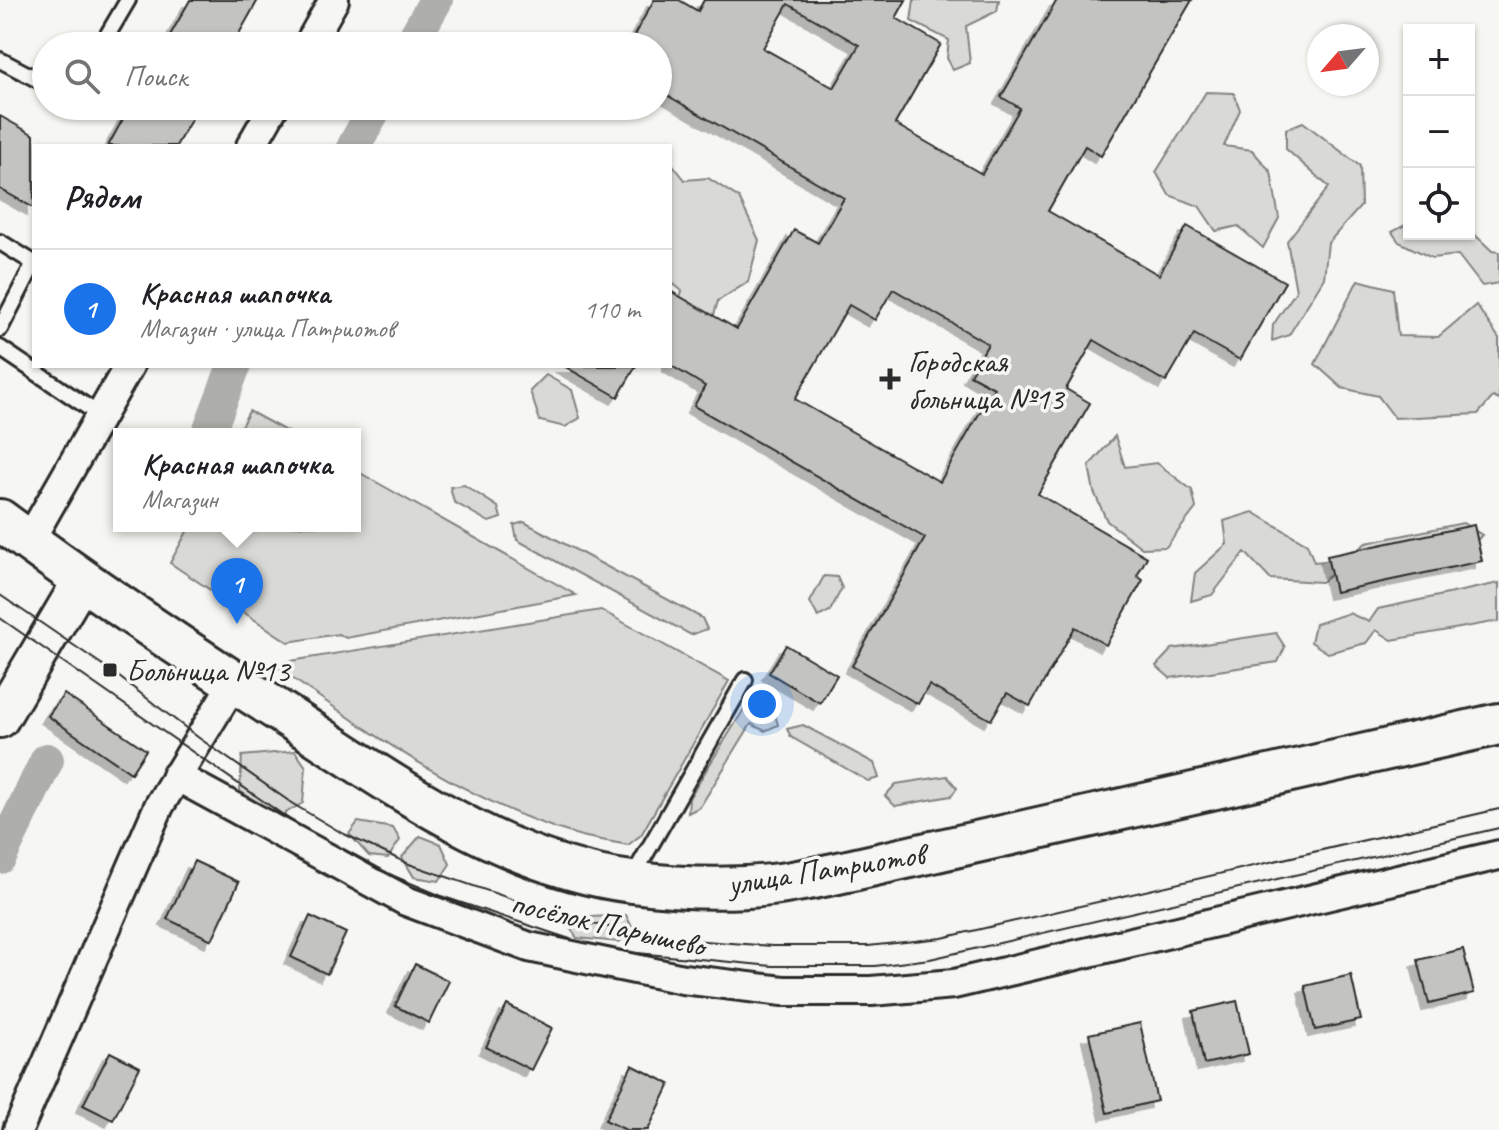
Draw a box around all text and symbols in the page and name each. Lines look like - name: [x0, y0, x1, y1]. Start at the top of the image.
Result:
- north arrow: [1307, 24, 1379, 96]
- map controls: [1403, 24, 1475, 240]
- button: +: [1403, 24, 1475, 96]
- search box: [32, 32, 672, 120]
- icon: search: [60, 54, 104, 98]
- text: Поиск: [124, 57, 187, 95]
- button: −: [1403, 96, 1475, 168]
- button: locate: [1403, 168, 1475, 240]
- text: Рядом: [64, 175, 140, 218]
- text: Красная шапочка: [140, 274, 330, 312]
- text: 1: [84, 293, 96, 326]
- text: 110 m: [584, 293, 640, 326]
- text: Магазин · улица Патриотов: [140, 312, 394, 345]
- place label: Городская больница №13: [908, 341, 1066, 419]
- marker: Городская больница №13: [879, 368, 901, 390]
- popup: [113, 428, 361, 532]
- text: Красная шапочка: [142, 445, 332, 483]
- text: Магазин: [142, 483, 218, 516]
- pin: 1: [211, 558, 263, 624]
- place label: Больница №13: [126, 650, 292, 691]
- marker: Больница №13: [101, 661, 119, 679]
- your location: [742, 684, 782, 724]
- street label: улица Патриотов: [723, 832, 933, 905]
- street label: посёлок Парышево: [507, 882, 713, 967]

